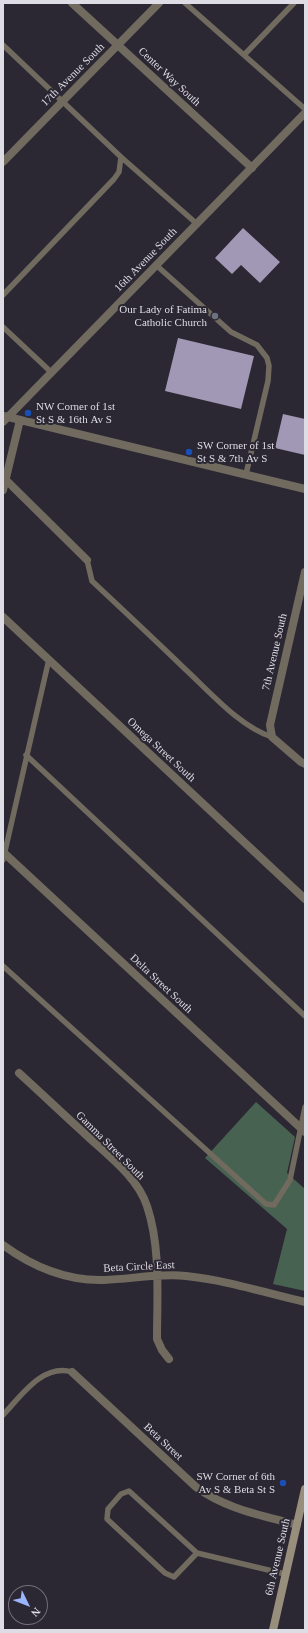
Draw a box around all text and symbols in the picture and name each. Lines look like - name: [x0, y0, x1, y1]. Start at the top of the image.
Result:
- street label: 17th Avenue South: [39, 41, 107, 109]
- street label: Center Way South: [135, 45, 203, 109]
- street label: 16th Avenue South: [112, 225, 180, 295]
- place label: Our Lady of Fatima Catholic Church: [119, 303, 207, 329]
- marker: Our Lady of Fatima Catholic Church: [210, 311, 220, 321]
- place label: NW Corner of 1st St S & 16th Av S: [36, 400, 115, 426]
- marker: NW Corner of 1st St S & 16th Av S: [23, 408, 33, 418]
- place label: SW Corner of 1st St S & 7th Av S: [197, 439, 274, 465]
- marker: SW Corner of 1st St S & 7th Av S: [184, 447, 194, 457]
- street label: 7th Avenue South: [260, 612, 290, 692]
- street label: Omega Street South: [124, 715, 198, 785]
- street label: Delta Street South: [127, 952, 195, 1016]
- street label: Gamma Street South: [73, 1109, 147, 1183]
- street label: Beta Circle East: [103, 1259, 175, 1275]
- street label: Beta Street: [141, 1421, 185, 1463]
- place label: SW Corner of 6th Av S & Beta St S: [196, 1470, 275, 1496]
- marker: SW Corner of 6th Av S & Beta St S: [278, 1478, 288, 1488]
- street label: 6th Avenue South: [263, 1517, 293, 1597]
- north arrow: [8, 1585, 48, 1625]
- text: N: [29, 1605, 43, 1619]

